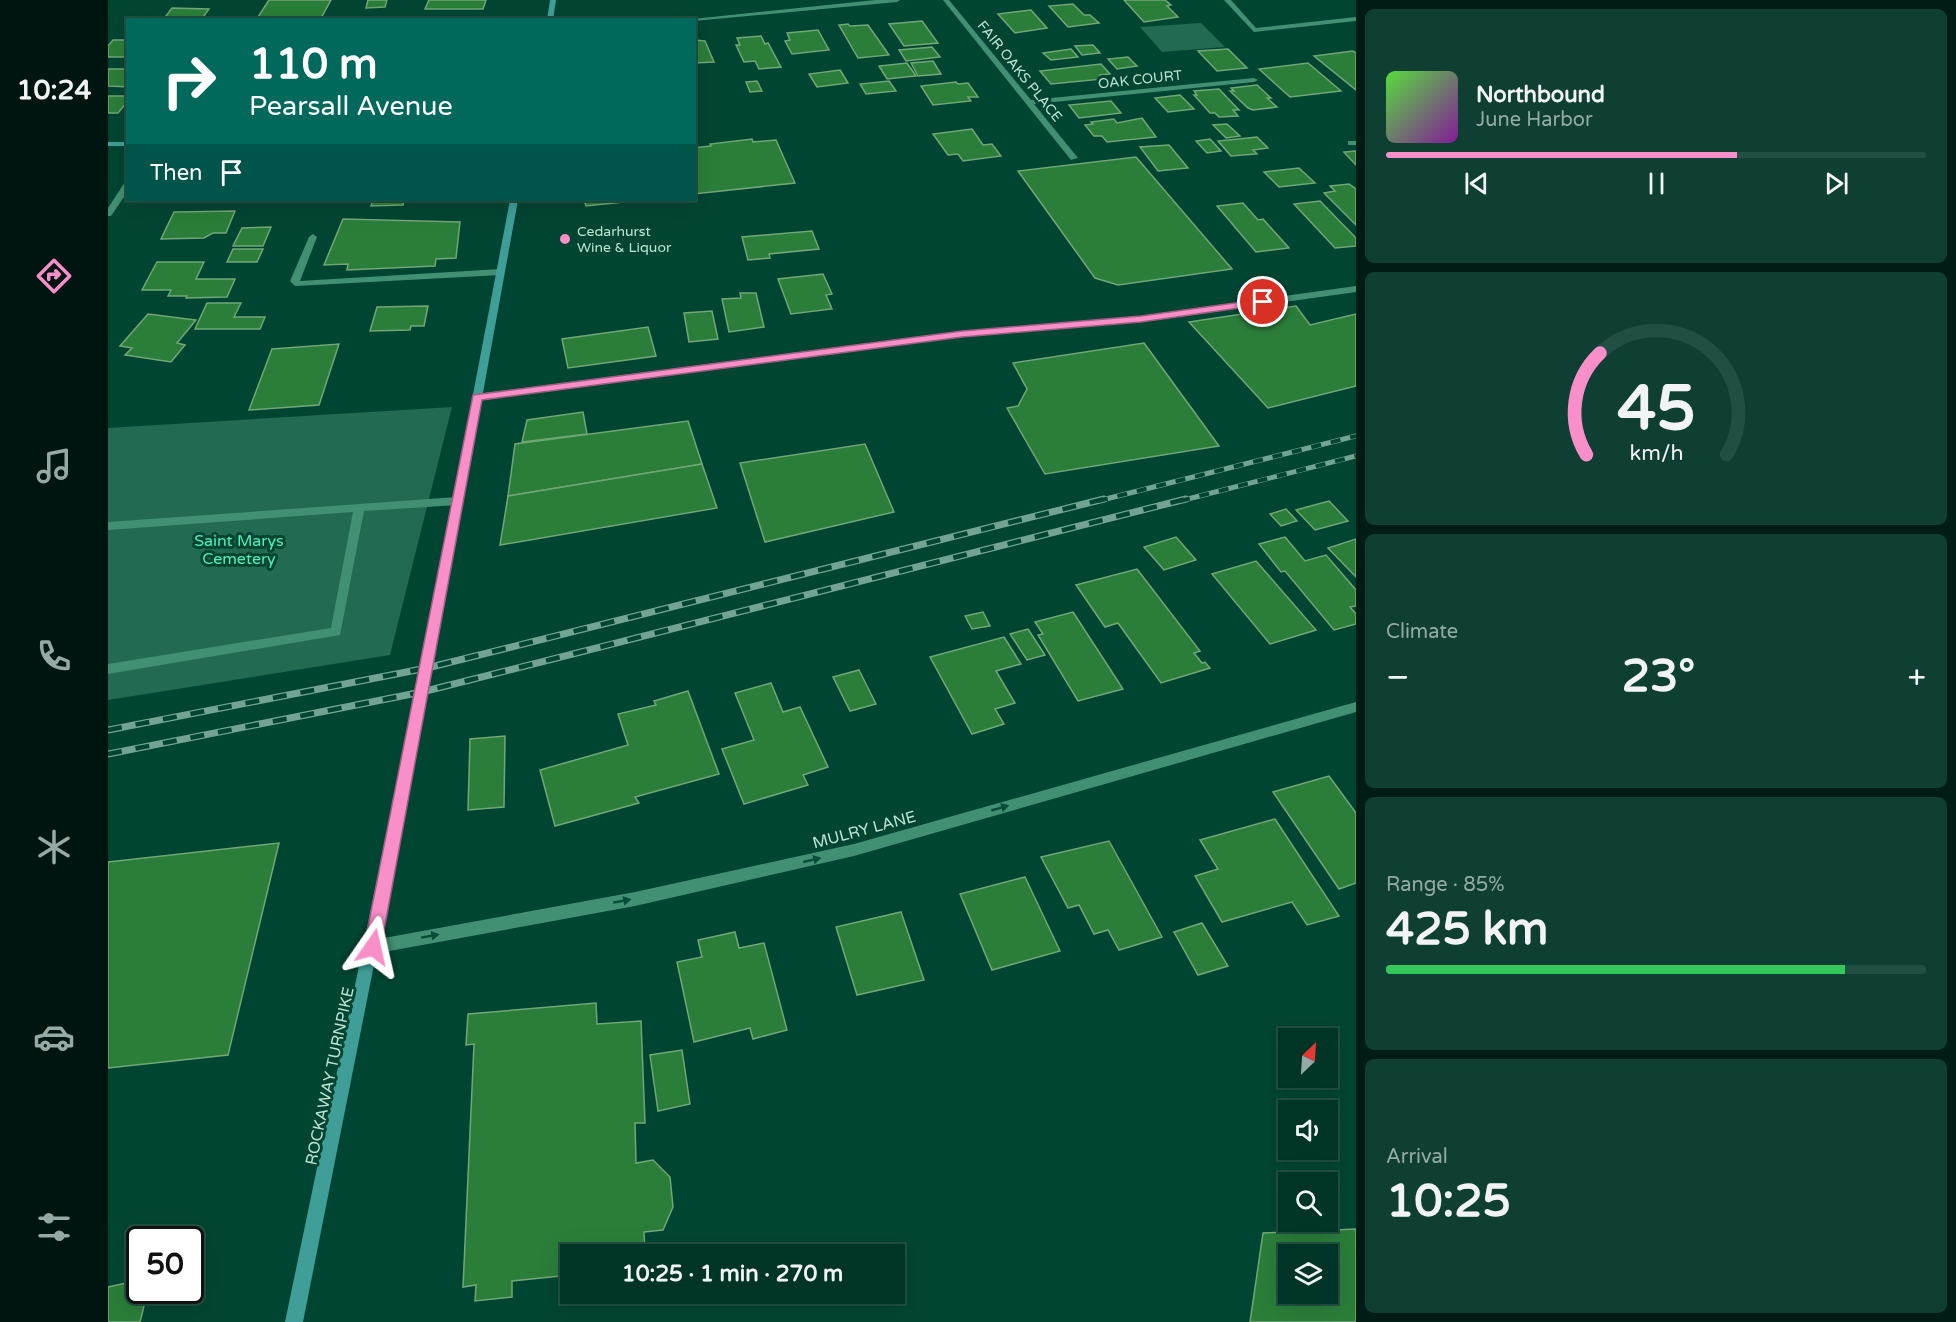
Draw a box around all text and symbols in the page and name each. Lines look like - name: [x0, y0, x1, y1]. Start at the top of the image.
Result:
- street label: FAIR OAKS PLACE: [974, 17, 1066, 125]
- text: 110 m: [249, 39, 378, 90]
- icon: right: [150, 42, 228, 120]
- street label: OAK COURT: [1097, 67, 1183, 92]
- text: 10:24: [17, 74, 91, 107]
- text: Northbound: [1476, 82, 1605, 108]
- text: Pearsall Avenue: [249, 90, 453, 123]
- text: June Harbor: [1476, 108, 1593, 132]
- icon: arrive: [215, 156, 248, 189]
- text: Then: [150, 160, 203, 186]
- icon: previous: [1460, 167, 1493, 200]
- icon: pause: [1640, 167, 1673, 200]
- icon: next: [1820, 167, 1853, 200]
- place label: Cedarhurst Wine & Liquor: [577, 223, 672, 256]
- marker: Cedarhurst Wine & Liquor: [558, 232, 572, 246]
- icon: directions: [33, 255, 75, 297]
- pin: [1237, 276, 1288, 327]
- icon: arrive: [1246, 285, 1279, 318]
- text: 45: [1617, 373, 1695, 448]
- text: km/h: [1629, 441, 1683, 467]
- icon: music: [33, 445, 75, 487]
- park label: Saint Marys Cemetery: [194, 531, 284, 569]
- text: Climate: [1386, 620, 1458, 644]
- icon: phone: [33, 635, 75, 677]
- text: 23°: [1622, 650, 1695, 704]
- text: −: [1386, 658, 1410, 697]
- text: +: [1907, 658, 1926, 697]
- one-way arrow: [992, 803, 1010, 812]
- street label: MULRY LANE: [810, 807, 918, 853]
- icon: climate: [33, 826, 75, 868]
- one-way arrow: [803, 854, 822, 864]
- text: Range · 85%: [1386, 873, 1505, 897]
- one-way arrow: [613, 896, 632, 905]
- text: 425 km: [1386, 903, 1548, 957]
- position arrow: [341, 915, 405, 979]
- one-way arrow: [421, 931, 440, 940]
- street label: ROCKAWAY TURNPIKE: [301, 985, 359, 1167]
- icon: car: [33, 1016, 75, 1058]
- north arrow: [1278, 1028, 1338, 1088]
- map controls: [1278, 1028, 1338, 1304]
- button: sound: [1278, 1100, 1338, 1160]
- text: Arrival: [1386, 1145, 1448, 1169]
- button: search: [1278, 1172, 1338, 1232]
- text: 10:25: [1386, 1175, 1511, 1229]
- icon: filters: [33, 1206, 75, 1248]
- speed limit sign: 50: [126, 1226, 204, 1304]
- button: layers: [1278, 1244, 1338, 1304]
- text: 10:25 · 1 min · 270 m: [622, 1261, 843, 1287]

